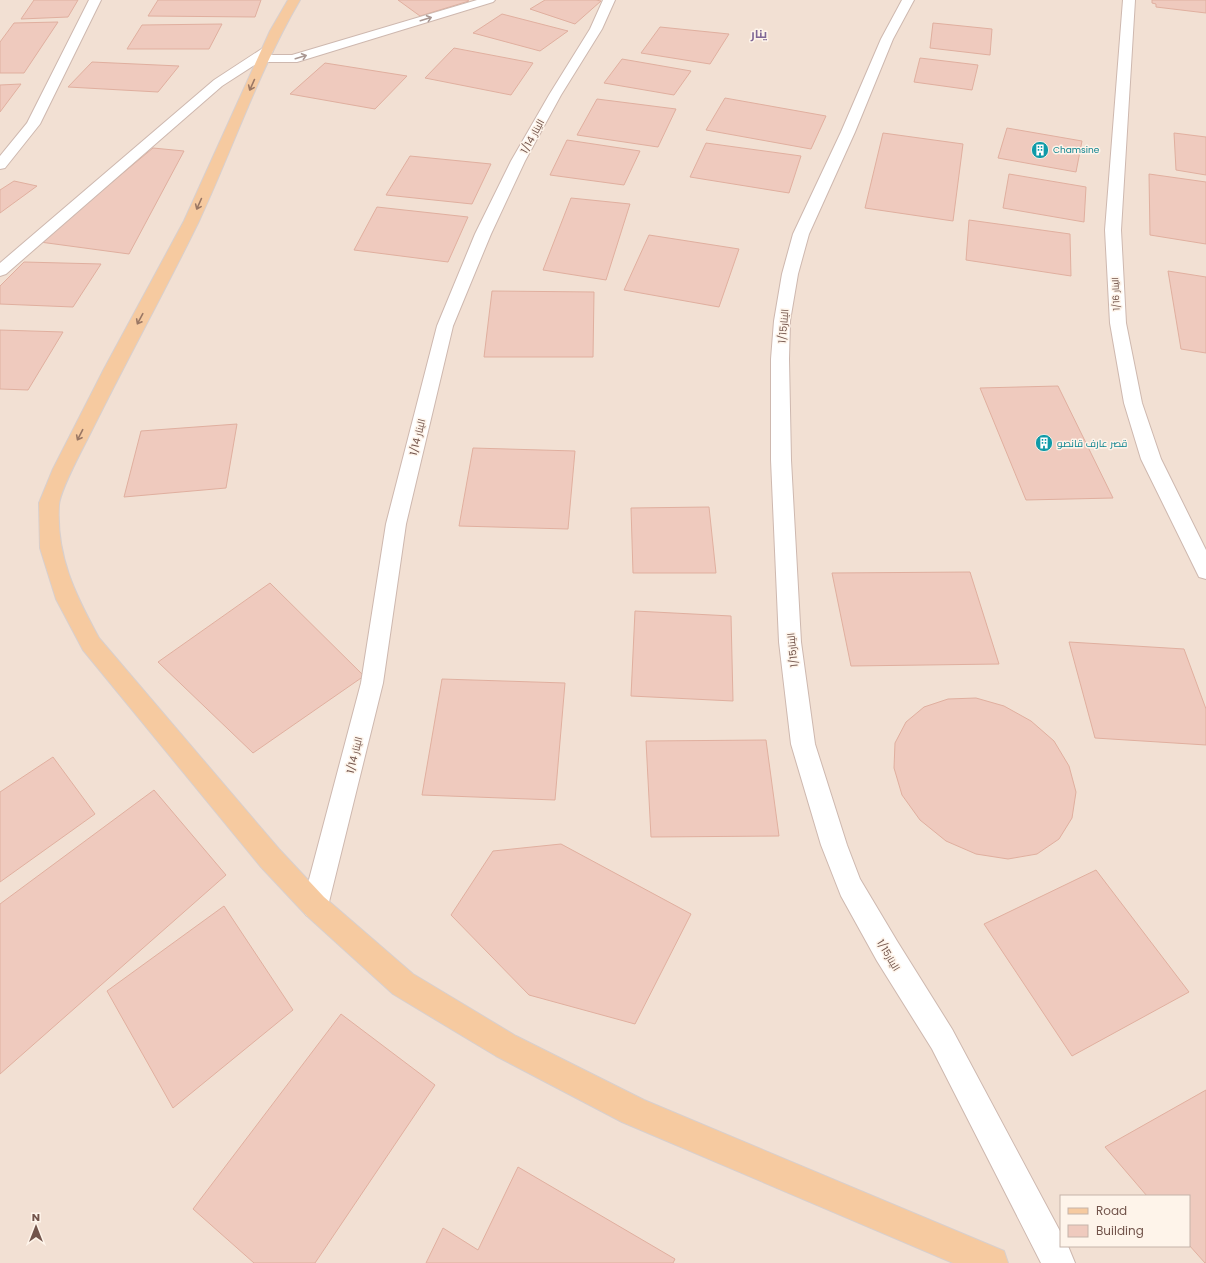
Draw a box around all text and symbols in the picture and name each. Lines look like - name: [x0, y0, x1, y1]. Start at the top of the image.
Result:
- one-way arrow: [419, 15, 432, 22]
- district label: ينار: [750, 25, 768, 42]
- one-way arrow: [295, 53, 308, 60]
- one-way arrow: [248, 78, 255, 90]
- street label: الينار 1/14: [517, 116, 548, 156]
- building icon: Chamsine: [1030, 140, 1050, 160]
- place label: Chamsine: [1053, 144, 1100, 156]
- one-way arrow: [195, 197, 202, 209]
- street label: الينار 1/16: [1109, 277, 1123, 311]
- street label: الينار1/15: [775, 308, 792, 344]
- one-way arrow: [135, 313, 143, 325]
- street label: الينار 1/14: [406, 417, 429, 457]
- one-way arrow: [76, 429, 84, 441]
- building icon: قصر عارف قانصو: [1034, 433, 1054, 453]
- place label: قصر عارف قانصو: [1057, 436, 1127, 451]
- street label: الينار1/15: [783, 632, 802, 668]
- street label: الينار 1/14: [343, 735, 366, 775]
- street label: الينار1/15: [873, 937, 904, 974]
- legend: [1060, 1195, 1190, 1247]
- text: Road: [1096, 1202, 1127, 1219]
- north arrow: [16, 1207, 56, 1247]
- text: N: [32, 1209, 40, 1225]
- text: Building: [1096, 1222, 1144, 1239]

